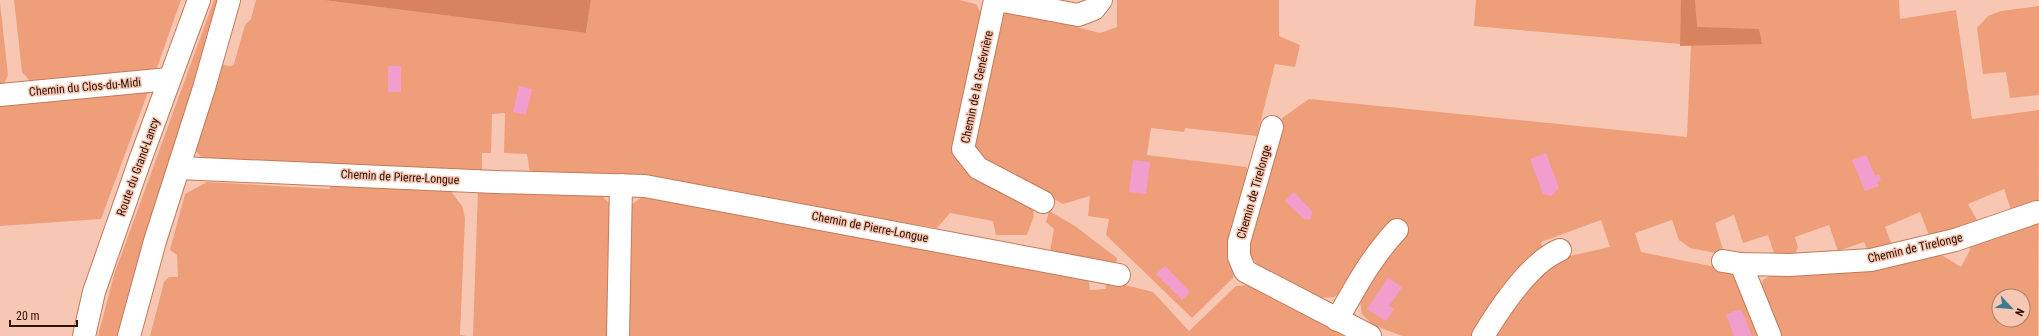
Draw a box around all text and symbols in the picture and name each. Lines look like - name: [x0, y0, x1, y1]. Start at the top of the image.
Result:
- street label: Chemin de la Genévrière: [958, 29, 996, 145]
- street label: Chemin du Clos-du-Midi: [28, 75, 142, 99]
- street label: Route du Grand-Lancy: [114, 116, 162, 218]
- street label: Chemin de Tirelonge: [1234, 143, 1274, 241]
- street label: Chemin de Pierre-Longue: [340, 167, 460, 187]
- street label: Chemin de Pierre-Longue: [810, 209, 930, 245]
- street label: Chemin de Tirelonge: [1866, 230, 1964, 266]
- north arrow: [1991, 288, 2031, 328]
- scale bar: [10, 302, 77, 328]
- text: N: [2012, 306, 2027, 318]
- text: 20 m: [16, 309, 40, 323]

